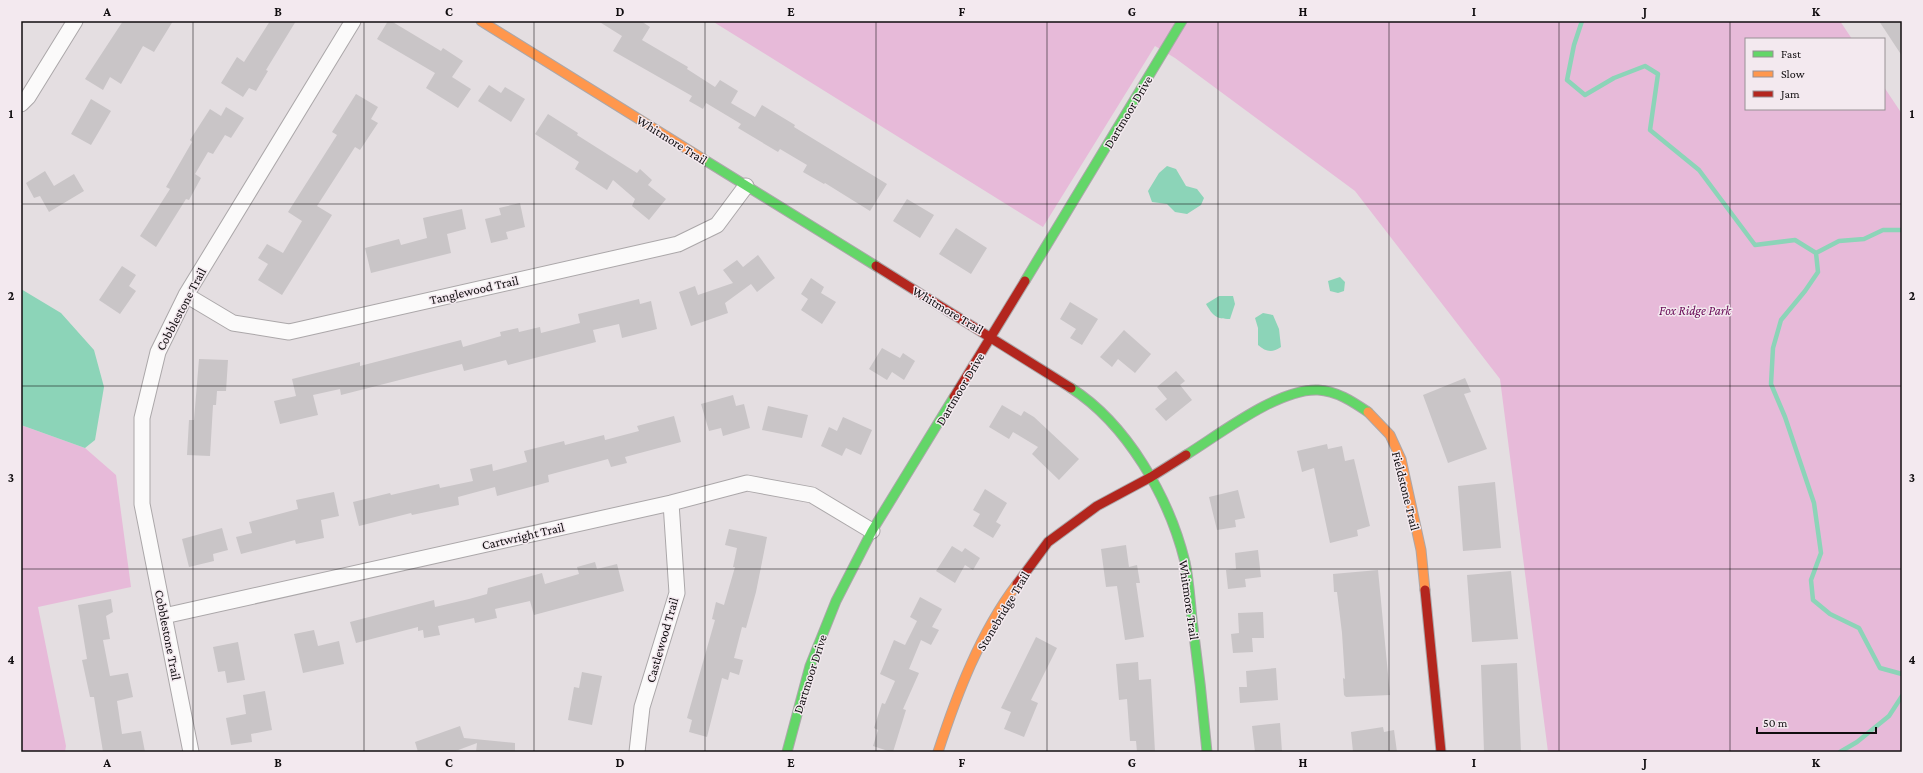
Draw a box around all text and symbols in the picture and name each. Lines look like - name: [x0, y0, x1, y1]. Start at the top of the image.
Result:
- text: A: [102, 4, 111, 19]
- text: B: [274, 4, 282, 19]
- text: C: [445, 4, 453, 19]
- text: D: [616, 4, 625, 19]
- text: E: [787, 4, 795, 19]
- text: F: [959, 4, 966, 19]
- text: G: [1128, 4, 1136, 19]
- text: H: [1299, 4, 1308, 19]
- text: I: [1472, 4, 1476, 19]
- text: J: [1641, 4, 1647, 19]
- text: K: [1812, 4, 1821, 19]
- legend: [1745, 38, 1885, 110]
- text: Fast: [1781, 47, 1802, 61]
- text: Slow: [1781, 67, 1805, 81]
- street label: Dartmoor Drive: [1100, 73, 1156, 151]
- text: Jam: [1780, 87, 1800, 101]
- text: 1: [9, 106, 14, 121]
- text: 1: [1910, 106, 1915, 121]
- street label: Whitmore Trail: [634, 112, 711, 168]
- street label: Cobblestone Trail: [153, 264, 209, 353]
- street label: Tanglewood Trail: [428, 272, 521, 308]
- street label: Whitmore Trail: [910, 283, 987, 337]
- text: 2: [8, 288, 15, 303]
- text: 2: [1909, 288, 1916, 303]
- park label: Fox Ridge Park: [1659, 303, 1732, 318]
- street label: Dartmoor Drive: [932, 350, 988, 428]
- street label: Fieldstone Trail: [1389, 450, 1423, 533]
- text: 3: [8, 470, 14, 485]
- text: 3: [1909, 470, 1915, 485]
- street label: Cartwright Trail: [480, 519, 566, 553]
- street label: Whitmore Trail: [1176, 559, 1202, 641]
- street label: Stonebridge Trail: [974, 568, 1033, 653]
- street label: Cobblestone Trail: [152, 589, 184, 682]
- street label: Castlewood Trail: [643, 595, 682, 684]
- street label: Dartmoor Drive: [790, 632, 830, 715]
- text: 4: [7, 652, 15, 667]
- text: 4: [1908, 652, 1916, 667]
- scale bar: [1757, 709, 1876, 735]
- text: 50 m: [1763, 716, 1788, 730]
- text: A: [102, 755, 111, 770]
- text: B: [274, 755, 282, 770]
- text: C: [445, 755, 453, 770]
- text: D: [616, 755, 625, 770]
- text: E: [787, 755, 795, 770]
- text: F: [959, 755, 966, 770]
- text: G: [1128, 755, 1136, 770]
- text: H: [1299, 755, 1308, 770]
- text: I: [1472, 755, 1476, 770]
- text: J: [1641, 755, 1647, 770]
- text: K: [1812, 755, 1821, 770]

